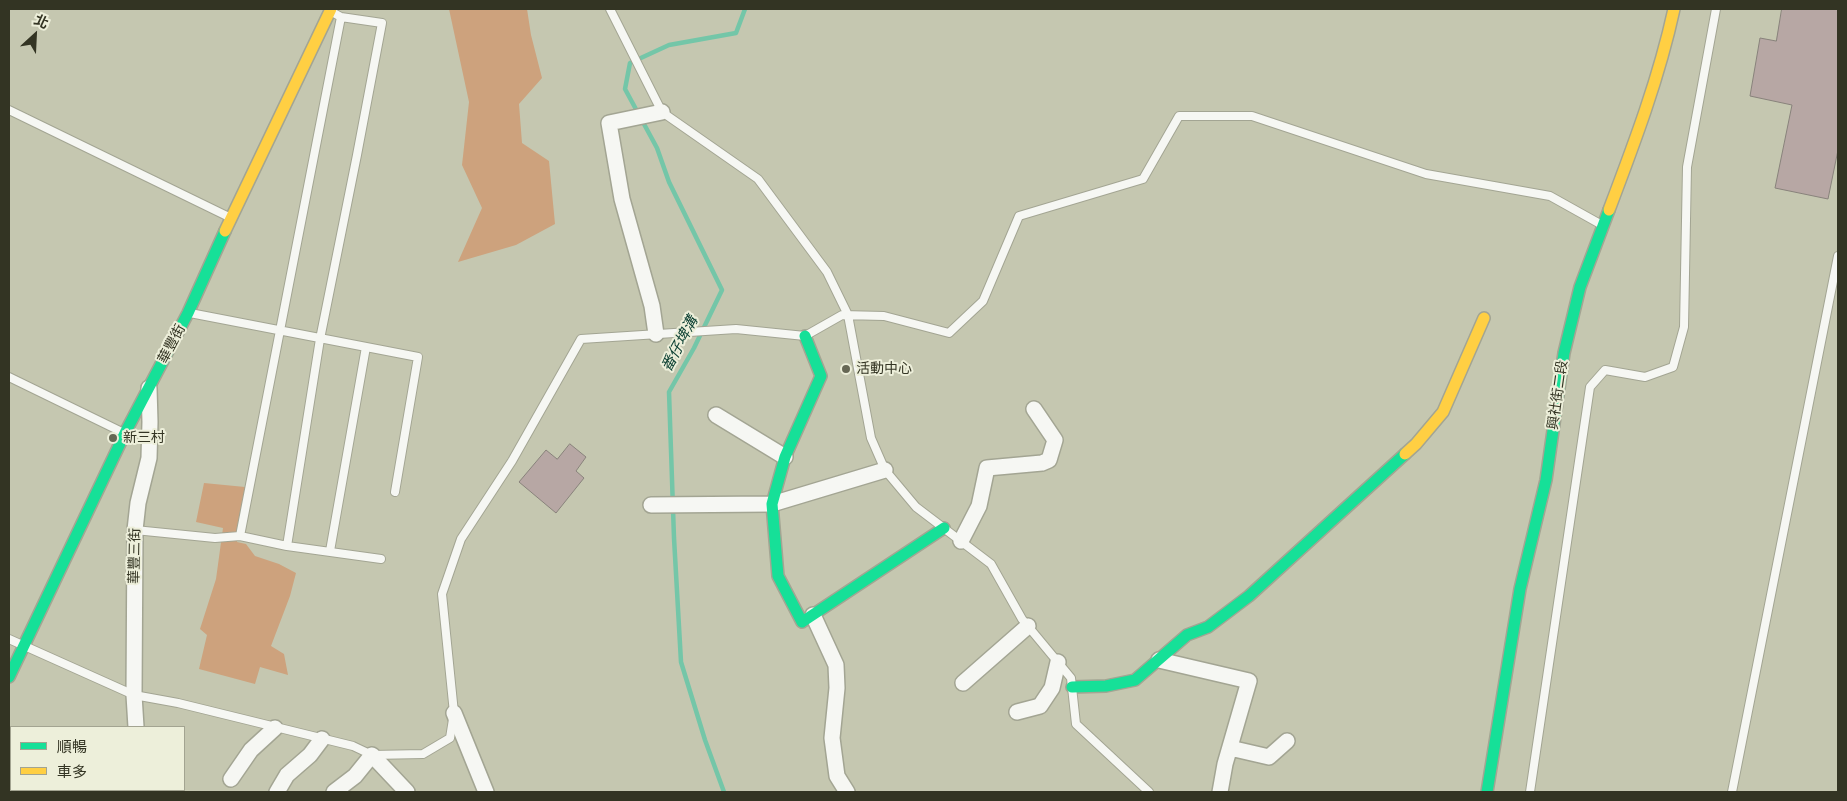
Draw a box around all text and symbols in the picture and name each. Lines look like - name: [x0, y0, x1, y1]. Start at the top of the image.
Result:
- north arrow: [10, 10, 60, 60]
- text: 北: [31, 10, 51, 33]
- water label: 番仔埤溝: [658, 313, 702, 375]
- street label: 華豐街: [155, 322, 189, 366]
- street label: 興社街二段: [1545, 359, 1571, 431]
- place label: 活動中心: [856, 361, 912, 377]
- marker: 活動中心: [840, 363, 852, 375]
- place label: 新三村: [123, 430, 165, 446]
- marker: 新三村: [107, 432, 119, 444]
- street label: 華豐三街: [126, 528, 144, 584]
- legend: [10, 726, 185, 791]
- text: 順暢: [57, 737, 87, 756]
- text: 車多: [57, 762, 87, 781]

